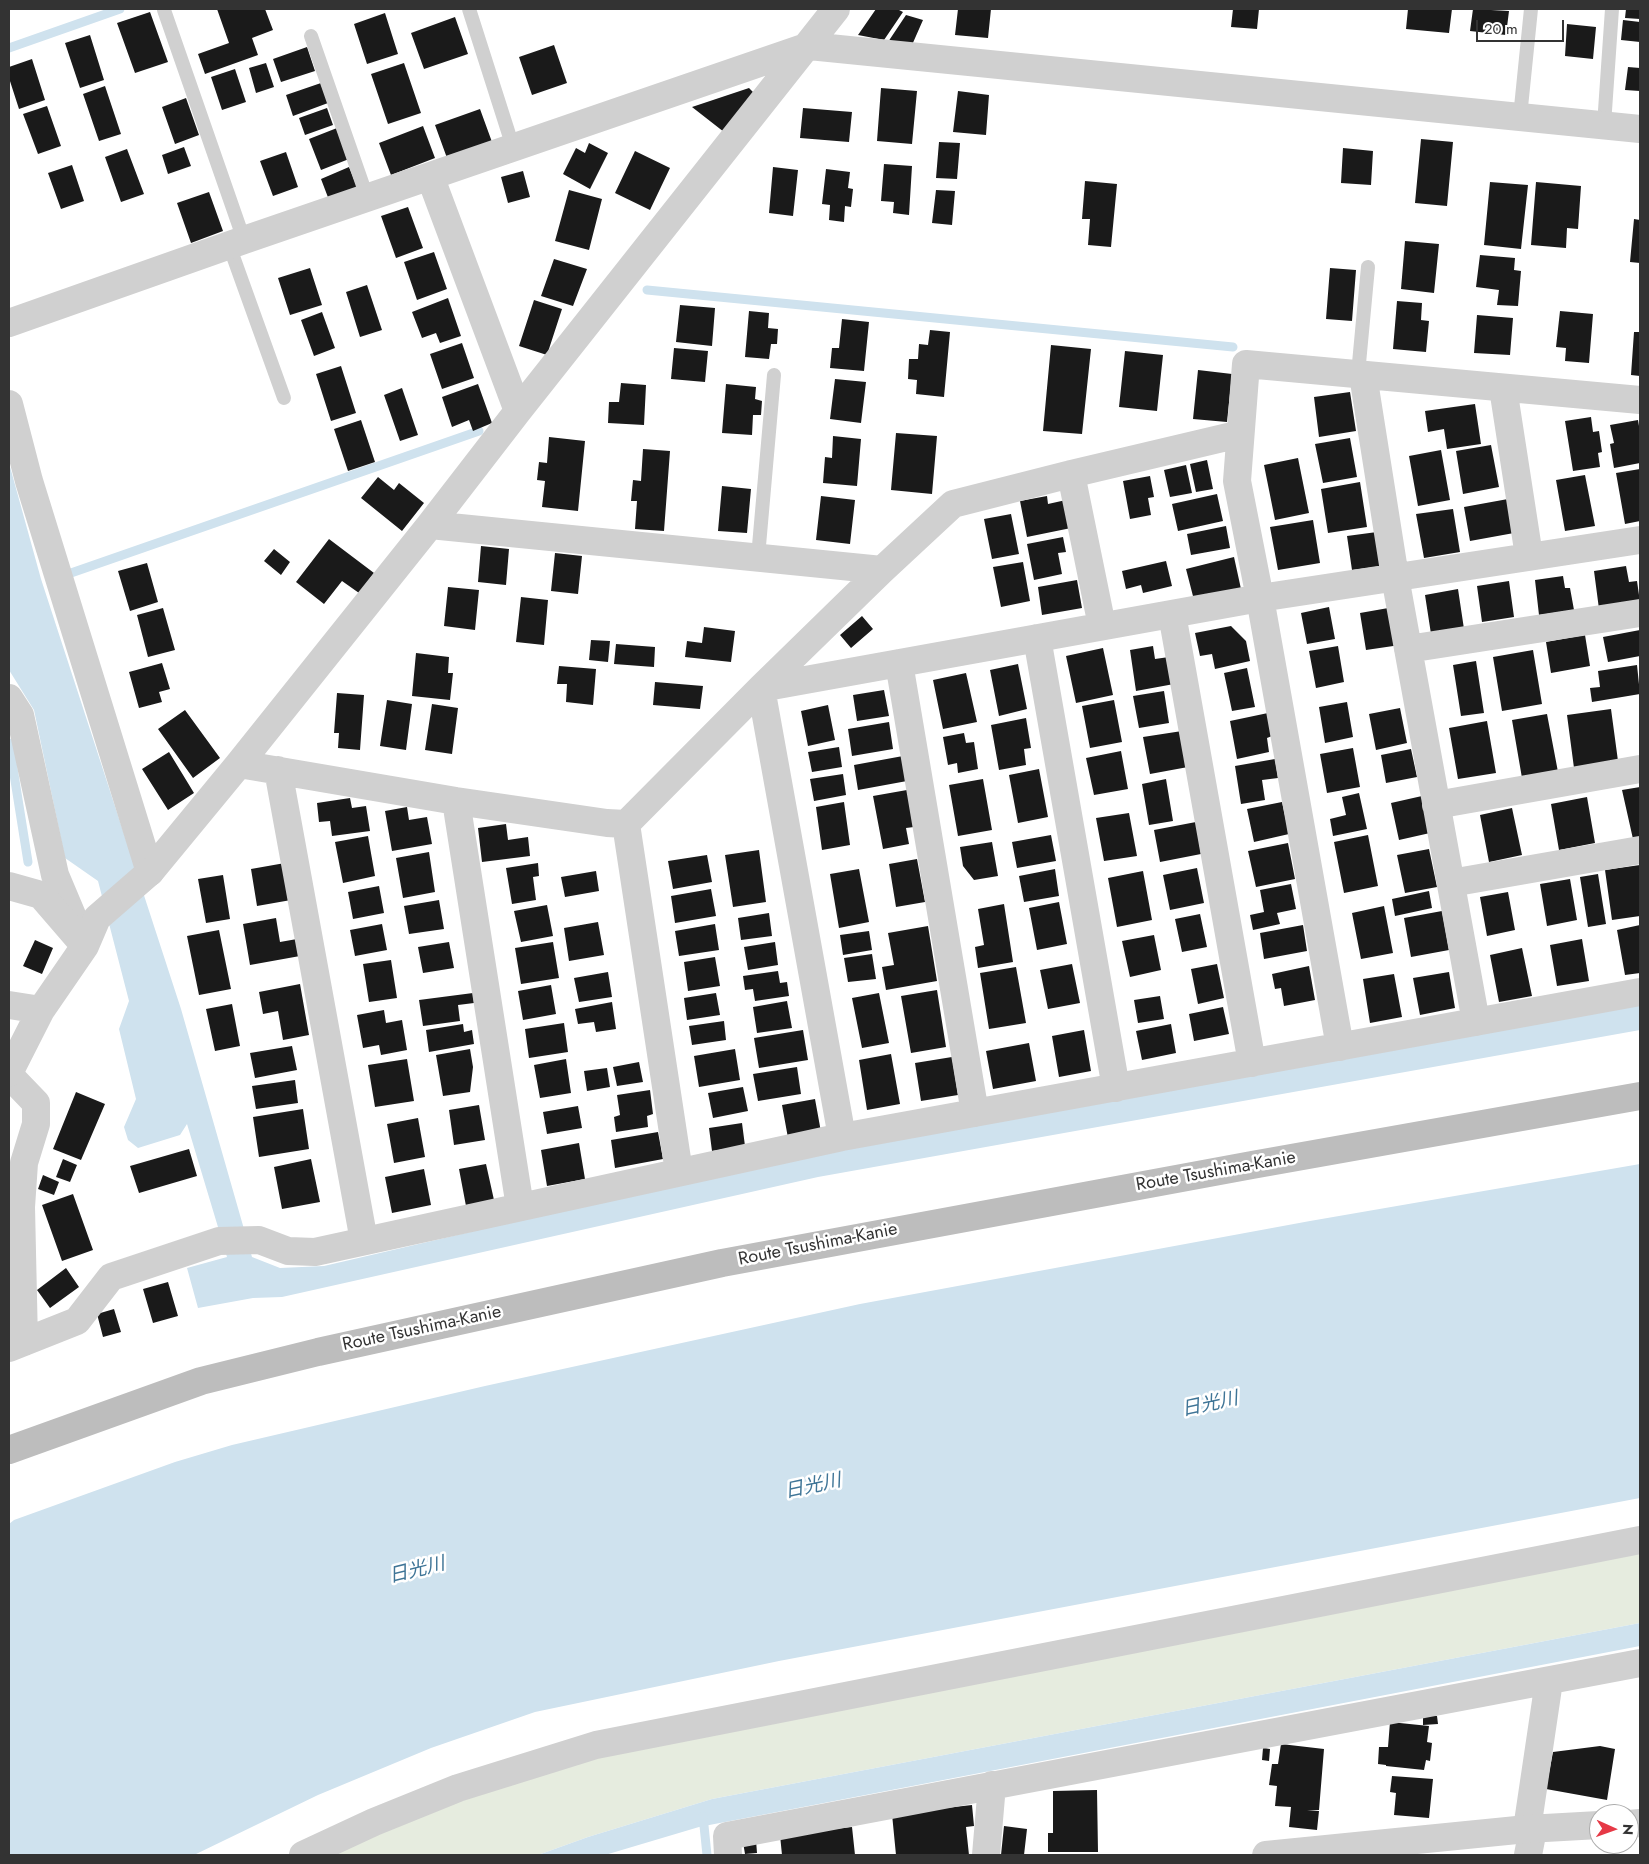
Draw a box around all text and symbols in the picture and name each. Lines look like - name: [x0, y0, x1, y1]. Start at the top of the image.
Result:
- scale bar: [1479, 10, 1566, 42]
- text: 20 m: [1484, 18, 1518, 40]
- street label: Route Tsushima-Kanie: [1134, 1147, 1298, 1197]
- street label: Route Tsushima-Kanie: [737, 1219, 899, 1271]
- street label: Route Tsushima-Kanie: [341, 1302, 503, 1356]
- water label: 日光川: [1180, 1388, 1240, 1422]
- water label: 日光川: [783, 1470, 843, 1504]
- water label: 日光川: [387, 1553, 447, 1589]
- north arrow: [1589, 1804, 1639, 1854]
- text: N: [1618, 1824, 1638, 1835]

